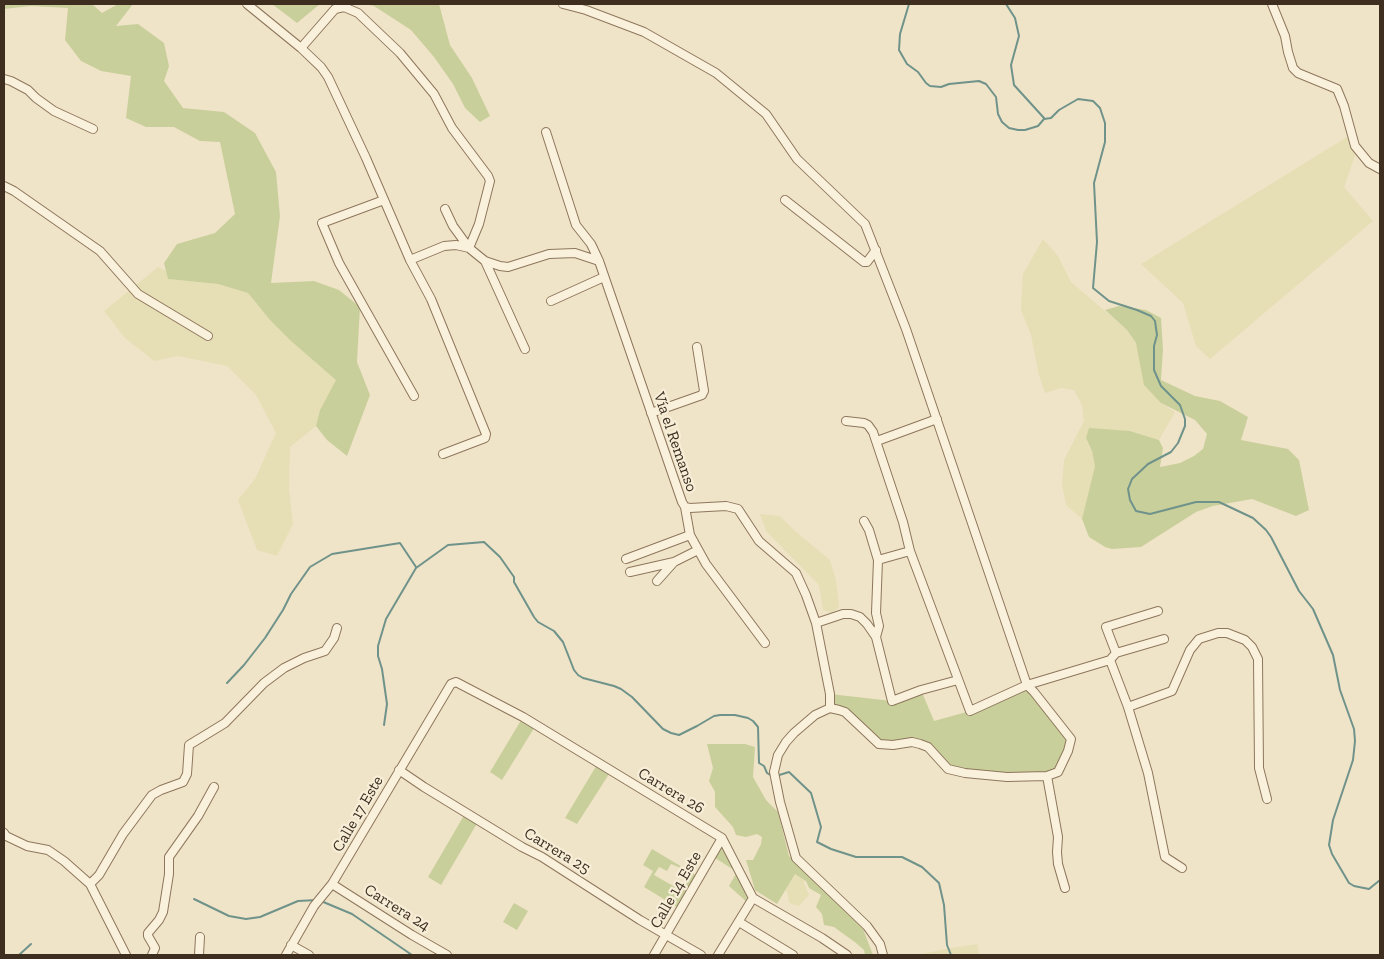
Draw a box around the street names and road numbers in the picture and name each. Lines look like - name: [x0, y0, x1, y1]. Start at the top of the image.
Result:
- street label: Vía el Remanso: [649, 390, 701, 494]
- street label: Carrera 26: [634, 764, 708, 818]
- street label: Calle 17 Este: [329, 773, 387, 855]
- street label: Carrera 25: [521, 824, 593, 878]
- street label: Calle 14 Este: [646, 848, 706, 932]
- street label: Carrera 24: [361, 880, 433, 936]

